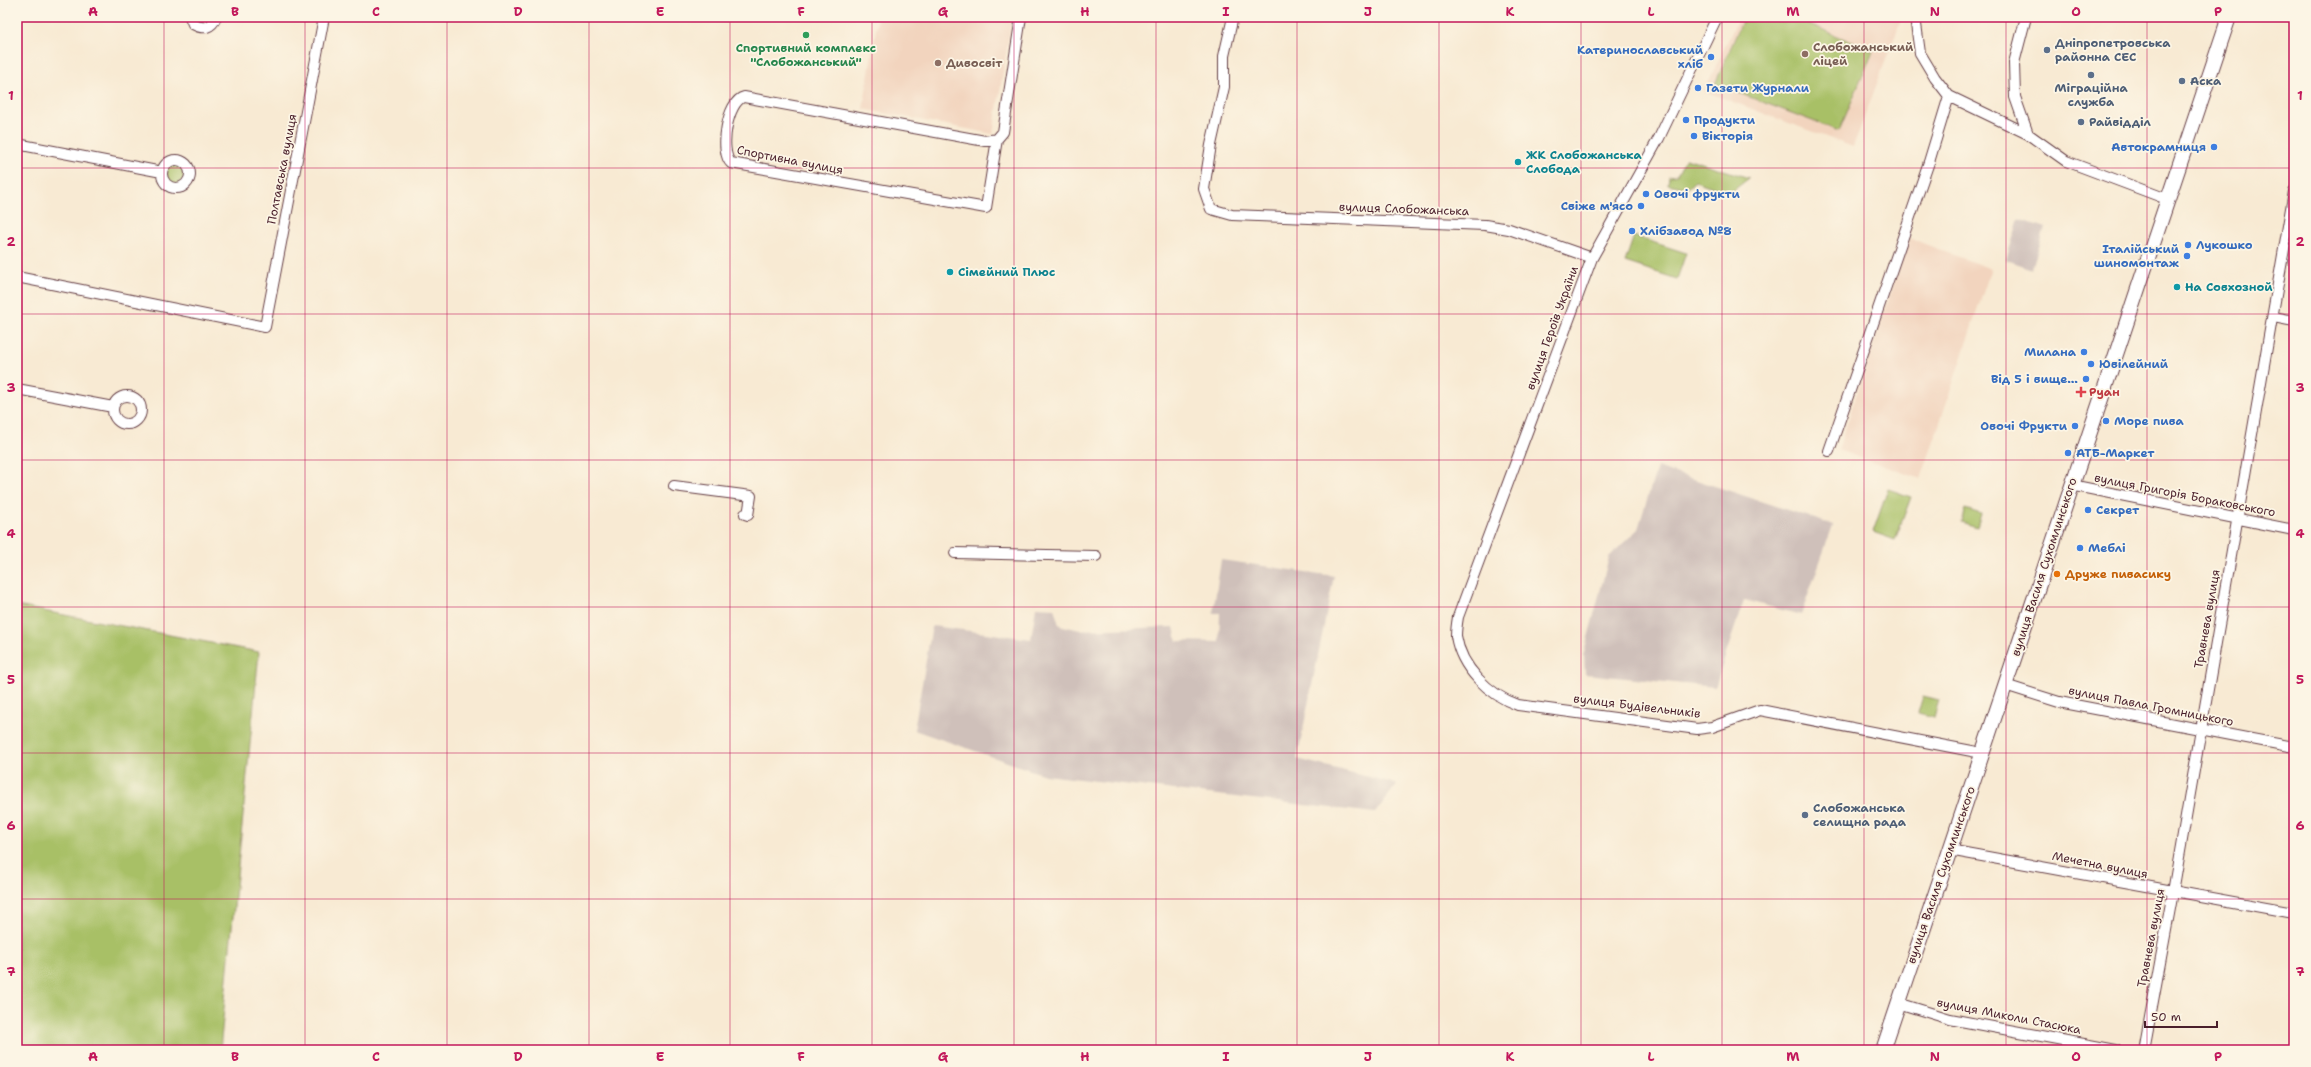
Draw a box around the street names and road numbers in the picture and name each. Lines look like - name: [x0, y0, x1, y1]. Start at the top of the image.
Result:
- street label: Полтавська вулиця: [263, 112, 301, 226]
- street label: Спортивна вулиця: [735, 142, 845, 178]
- street label: вулиця Слобожанська: [1339, 199, 1470, 219]
- street label: вулиця Героїв України: [1522, 264, 1582, 392]
- street label: вулиця Григорія Бораковського: [2093, 470, 2277, 520]
- street label: вулиця Василя Сухомлинського: [2008, 476, 2080, 658]
- street label: Травнева вулиця: [2190, 568, 2224, 670]
- street label: вулиця Павла Громницького: [2067, 682, 2235, 730]
- street label: вулиця Будівельників: [1573, 690, 1701, 722]
- street label: вулиця Василя Сухомлинського: [1903, 784, 1979, 966]
- street label: Мечетна вулиця: [2051, 848, 2149, 882]
- street label: Травнева вулиця: [2134, 887, 2168, 989]
- street label: вулиця Миколи Стасюка: [1936, 994, 2083, 1038]

